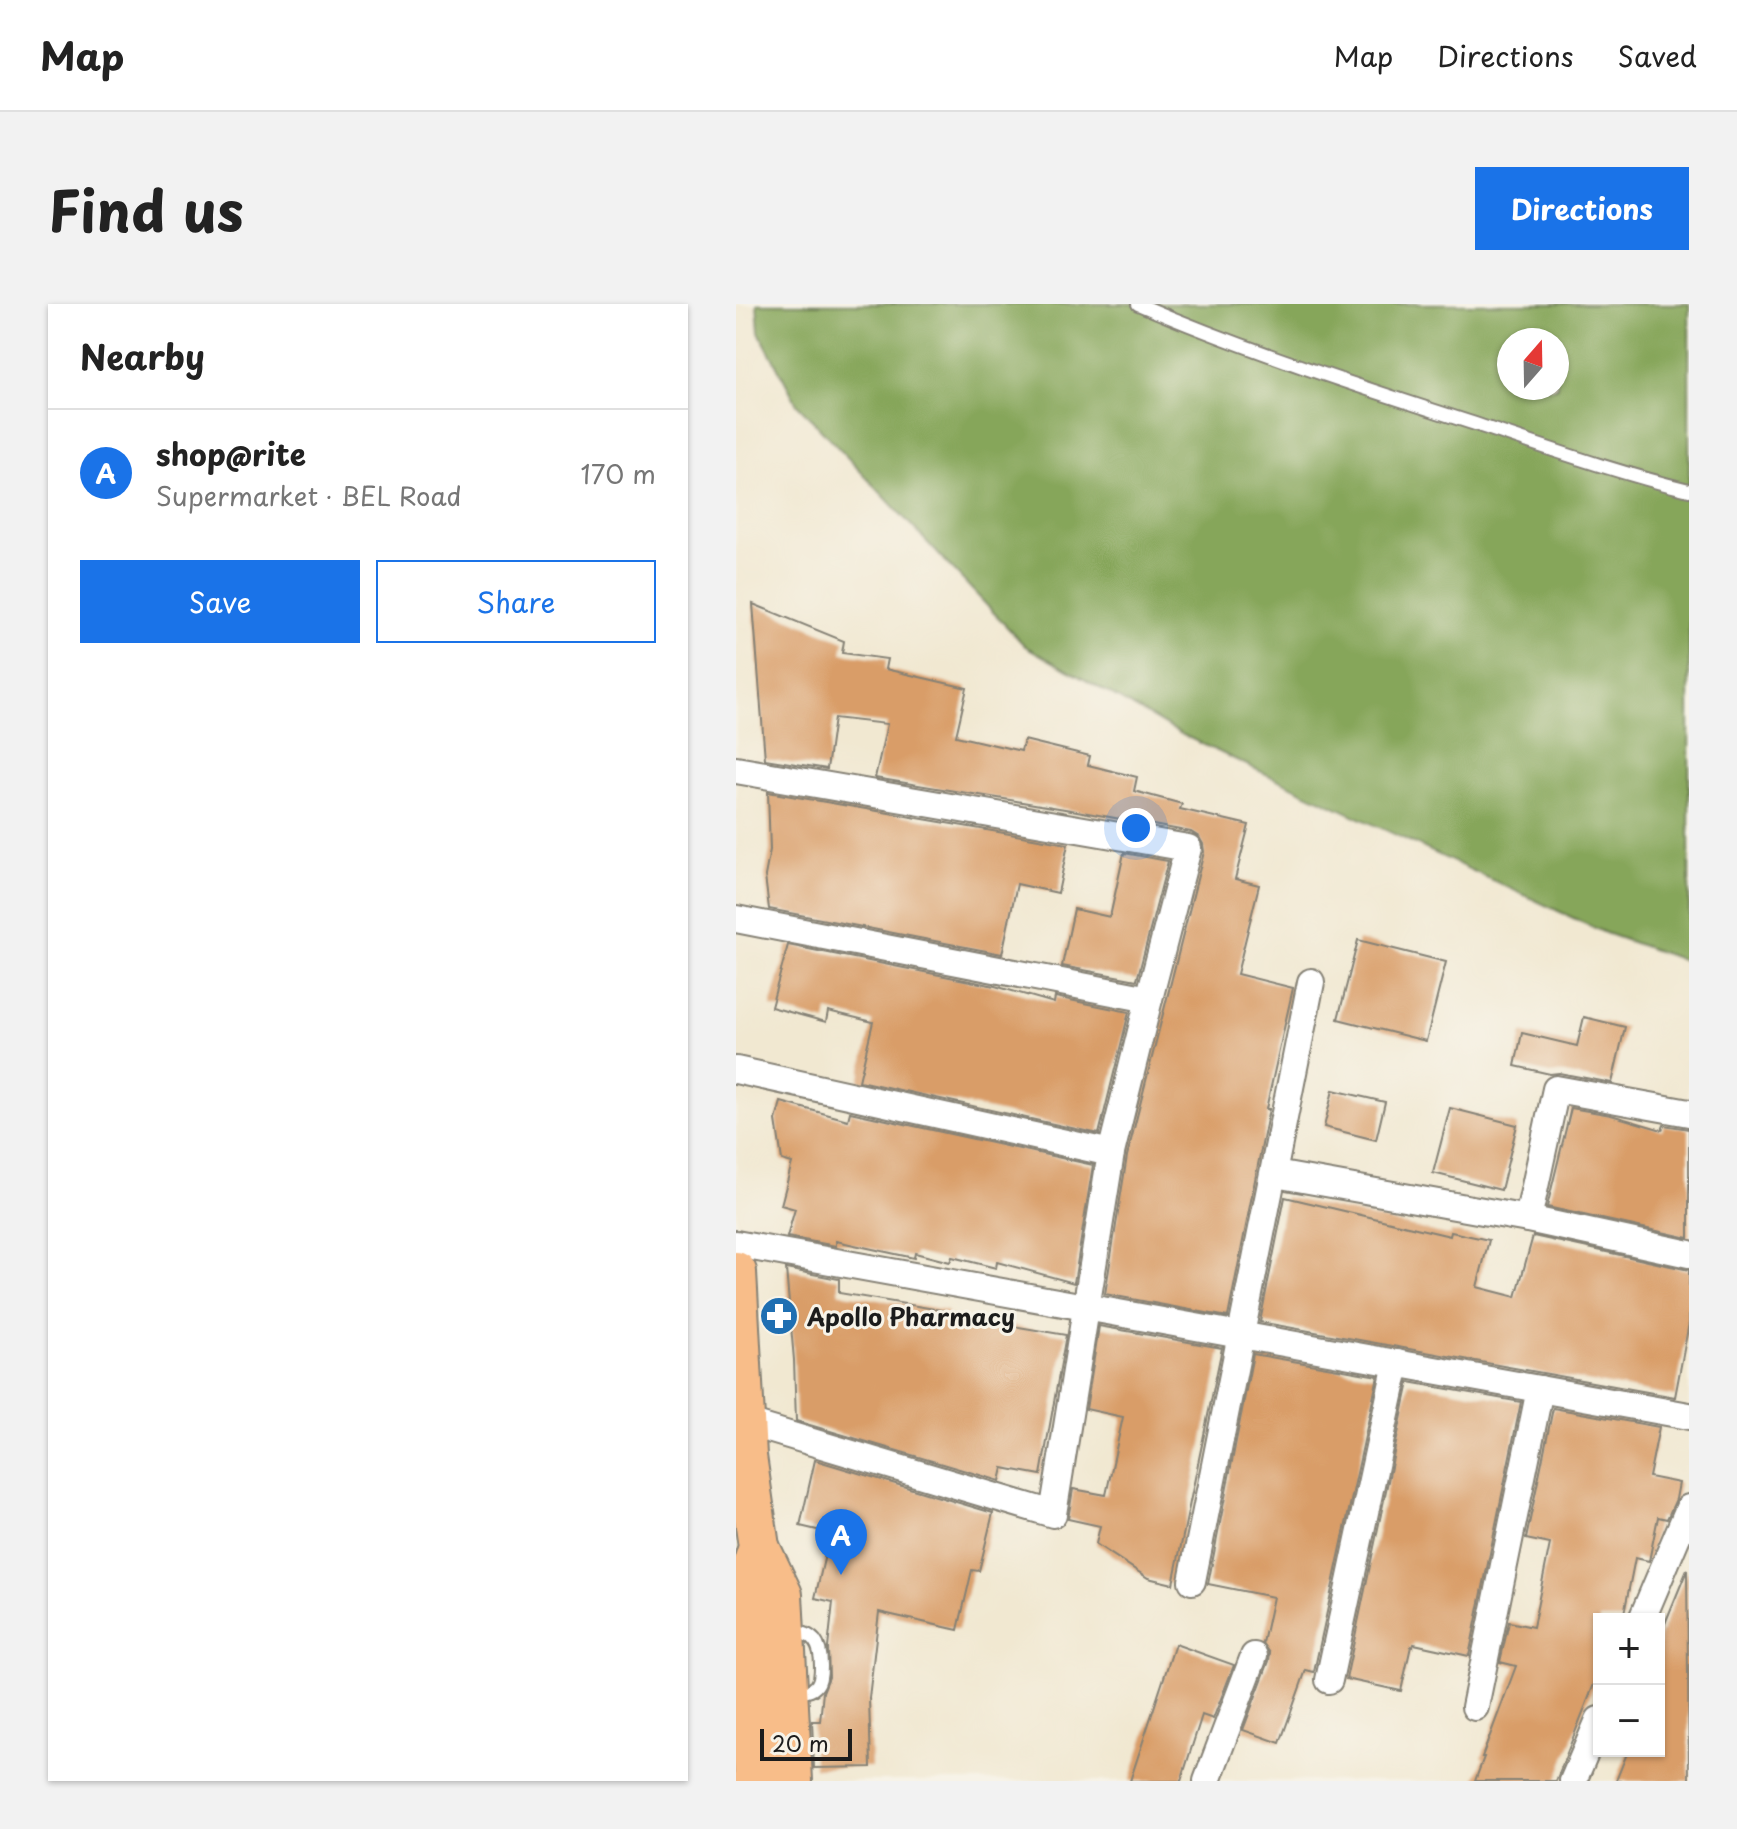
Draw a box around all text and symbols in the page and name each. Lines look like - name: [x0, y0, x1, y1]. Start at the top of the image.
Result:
- text: Map: [40, 27, 124, 84]
- text: Map: [1334, 34, 1393, 77]
- text: Directions: [1437, 34, 1574, 77]
- text: Saved: [1618, 34, 1697, 77]
- text: Find us: [48, 166, 244, 251]
- button: Directions: [1475, 167, 1689, 250]
- north arrow: [1497, 328, 1569, 400]
- text: Nearby: [80, 330, 205, 382]
- text: shop@rite: [156, 431, 306, 476]
- text: A: [96, 454, 116, 493]
- text: 170 m: [581, 454, 656, 493]
- text: Supermarket · BEL Road: [156, 476, 462, 515]
- button: Save: [80, 560, 360, 643]
- button: Share: [376, 560, 656, 643]
- your location: [1116, 808, 1156, 848]
- pharmacy icon: Apollo Pharmacy: [758, 1295, 800, 1337]
- place label: Apollo Pharmacy: [806, 1298, 1015, 1334]
- pin: A: [815, 1509, 867, 1575]
- map controls: [1593, 1613, 1665, 1757]
- button: +: [1593, 1613, 1665, 1685]
- button: −: [1593, 1685, 1665, 1757]
- scale bar: [760, 1725, 852, 1761]
- text: 20 m: [772, 1726, 829, 1759]

